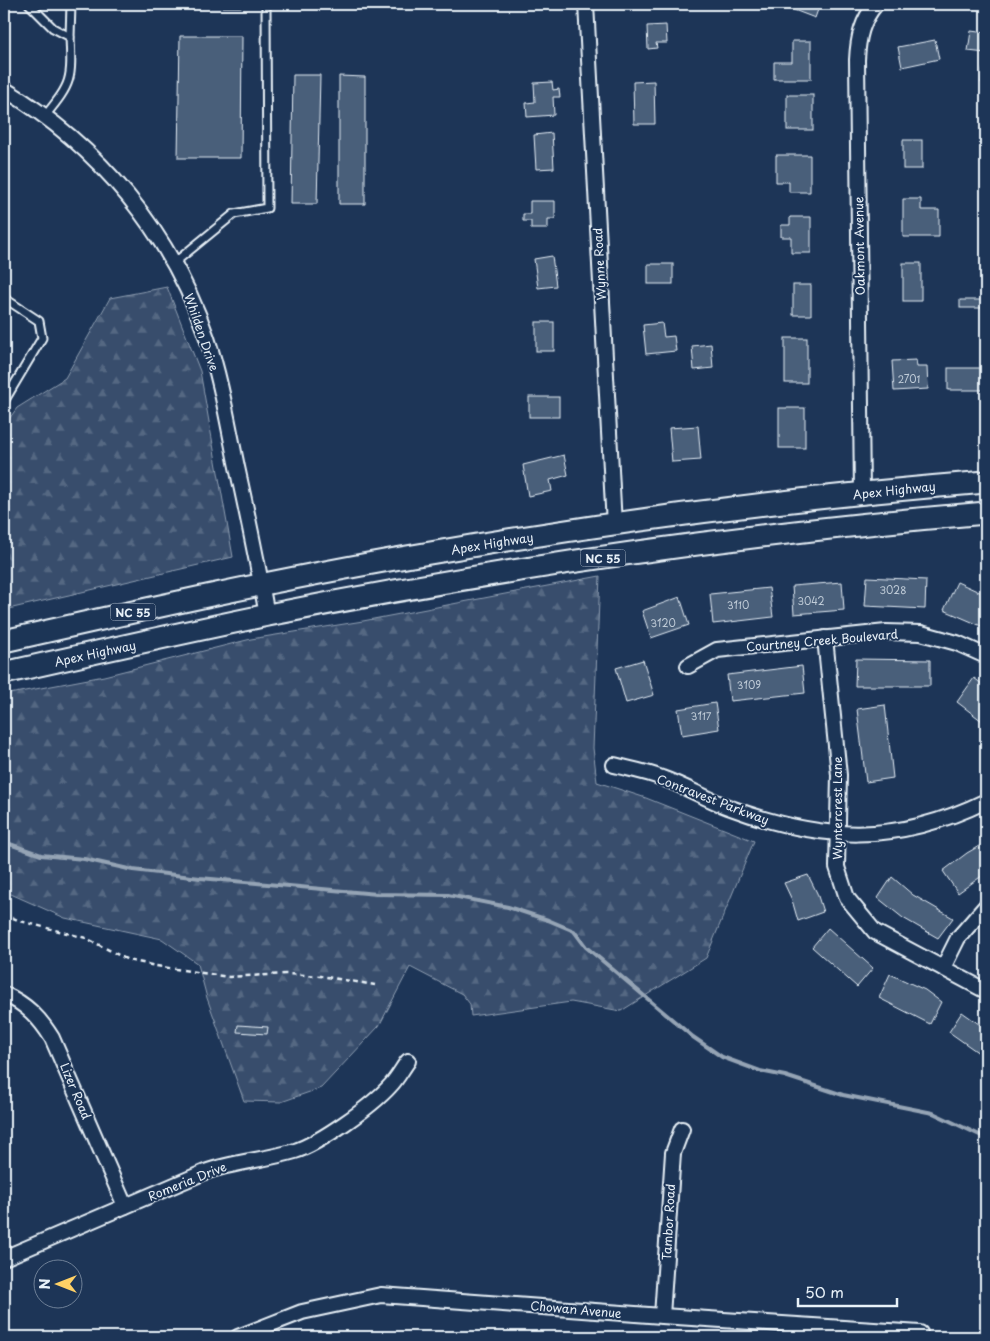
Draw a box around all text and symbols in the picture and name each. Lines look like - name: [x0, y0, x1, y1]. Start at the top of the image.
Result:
- street label: Oakmont Avenue: [849, 196, 869, 296]
- street label: Wynne Road: [588, 227, 610, 301]
- street label: Whilden Drive: [180, 291, 224, 373]
- house number: 2701: [898, 371, 921, 386]
- street label: Apex Highway: [852, 477, 936, 503]
- street label: Apex Highway: [450, 528, 534, 558]
- road number: NC 55: [580, 550, 626, 566]
- house number: 3028: [880, 582, 906, 597]
- house number: 3042: [797, 593, 825, 608]
- house number: 3110: [727, 597, 749, 612]
- road number: NC 55: [110, 604, 156, 620]
- house number: 3120: [650, 615, 676, 630]
- street label: Courtney Creek Boulevard: [745, 624, 899, 656]
- street label: Apex Highway: [52, 636, 138, 670]
- house number: 3109: [737, 677, 761, 692]
- house number: 3117: [691, 708, 712, 723]
- street label: Wyntercrest Lane: [828, 756, 846, 860]
- street label: Contravest Parkway: [654, 769, 772, 829]
- street label: Lizer Road: [56, 1060, 96, 1122]
- street label: Romeria Drive: [145, 1157, 230, 1205]
- street label: Tambor Road: [657, 1183, 679, 1261]
- north arrow: [32, 1258, 82, 1308]
- scale bar: [798, 1276, 896, 1308]
- text: N: [34, 1278, 55, 1290]
- text: 50 m: [805, 1280, 844, 1303]
- street label: Chowan Avenue: [530, 1296, 623, 1322]

